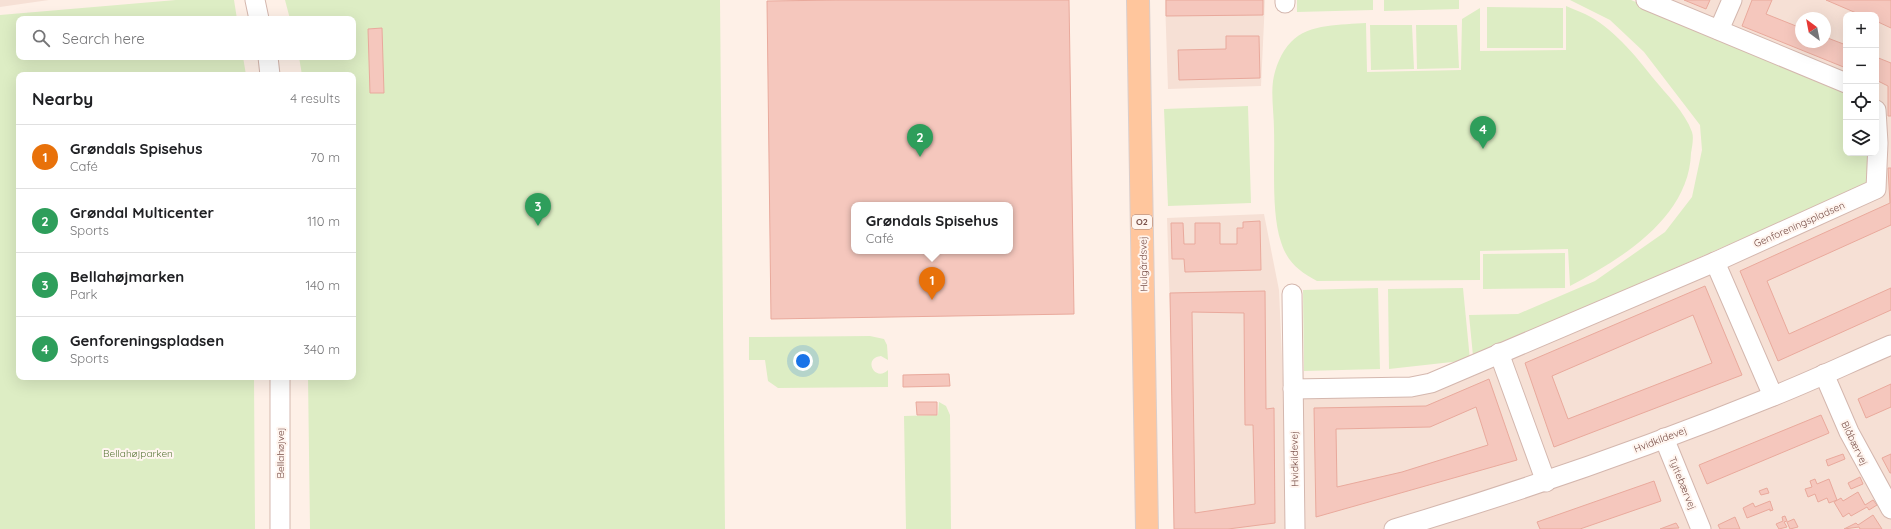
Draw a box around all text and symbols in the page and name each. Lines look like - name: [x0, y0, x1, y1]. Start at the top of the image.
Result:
- north arrow: [1795, 12, 1831, 48]
- map controls: [1843, 12, 1879, 156]
- button: +: [1843, 12, 1879, 48]
- search box: [16, 16, 356, 60]
- icon: search: [30, 27, 52, 49]
- text: Search here: [62, 29, 145, 48]
- button: −: [1843, 48, 1879, 84]
- button: locate: [1843, 84, 1879, 120]
- text: Nearby: [32, 88, 93, 109]
- text: 4 results: [290, 90, 340, 106]
- pin: 4: [1470, 116, 1496, 149]
- button: layers: [1843, 120, 1879, 156]
- pin: 2: [907, 124, 933, 157]
- text: Grøndals Spisehus: [70, 139, 202, 158]
- text: 1: [42, 149, 48, 165]
- text: 70 m: [310, 149, 340, 165]
- text: Café: [70, 158, 98, 174]
- pin: 3: [525, 193, 551, 226]
- street label: Genforeningspladsen: [1752, 199, 1847, 250]
- popup: [851, 202, 1013, 254]
- text: Grøndal Multicenter: [70, 203, 214, 222]
- text: Grøndals Spisehus: [866, 211, 998, 230]
- text: 2: [41, 213, 49, 229]
- text: 110 m: [307, 213, 340, 229]
- road number: O2: [1132, 215, 1152, 229]
- text: Sports: [70, 222, 109, 238]
- text: Café: [866, 230, 894, 246]
- street label: Hulgårdsvej: [1137, 236, 1150, 292]
- text: Bellahøjmarken: [70, 267, 184, 286]
- pin: 1: [919, 267, 945, 300]
- text: 3: [42, 277, 48, 293]
- text: 140 m: [305, 277, 340, 293]
- text: Park: [70, 286, 98, 302]
- text: Genforeningspladsen: [70, 331, 224, 350]
- text: 4: [41, 341, 49, 357]
- text: 340 m: [303, 341, 340, 357]
- text: Sports: [70, 350, 109, 366]
- your location: [793, 351, 813, 371]
- street label: Blåbærvej: [1838, 419, 1871, 468]
- street label: Hvidkildevej: [1632, 423, 1688, 456]
- street label: Bellahøjvej: [274, 428, 287, 478]
- street label: Hvidkildevej: [1288, 431, 1301, 487]
- park label: Bellahøjparken: [103, 447, 173, 460]
- street label: Tyttebærvej: [1666, 455, 1699, 512]

